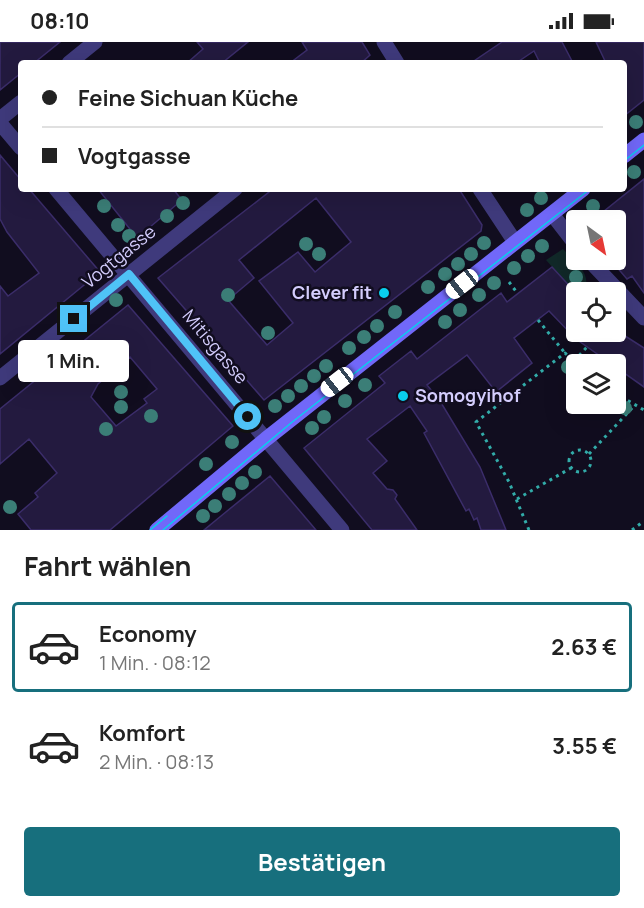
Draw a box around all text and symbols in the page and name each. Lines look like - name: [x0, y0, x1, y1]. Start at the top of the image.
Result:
- text: 08:10: [30, 6, 90, 36]
- text: Feine Sichuan Küche: [78, 83, 298, 113]
- text: Vogtgasse: [78, 141, 191, 171]
- north arrow: [566, 210, 626, 270]
- map controls: [566, 210, 626, 414]
- street label: Vogtgasse: [76, 219, 160, 293]
- car: [442, 266, 482, 302]
- place label: Clever fit: [292, 280, 372, 304]
- button: locate: [566, 282, 626, 342]
- marker: Clever fit: [377, 286, 391, 300]
- street label: Mitisgasse: [178, 304, 254, 389]
- route end: [60, 305, 87, 332]
- callout: 1 Min.: [19, 340, 130, 382]
- text: 1 Min.: [46, 347, 101, 374]
- button: layers: [566, 354, 626, 414]
- car: [317, 364, 357, 400]
- place label: Somogyihof: [415, 383, 521, 407]
- marker: Somogyihof: [396, 389, 410, 403]
- route start: [234, 403, 261, 430]
- text: Fahrt wählen: [24, 547, 192, 584]
- text: Economy: [99, 619, 197, 649]
- icon: car: [27, 620, 81, 674]
- text: 2.63 €: [551, 632, 617, 662]
- text: 1 Min. · 08:12: [99, 649, 211, 676]
- text: Komfort: [99, 718, 186, 748]
- icon: car: [27, 719, 81, 773]
- text: 3.55 €: [552, 731, 617, 761]
- text: 2 Min. · 08:13: [99, 748, 214, 775]
- button: Bestätigen: [24, 827, 620, 896]

